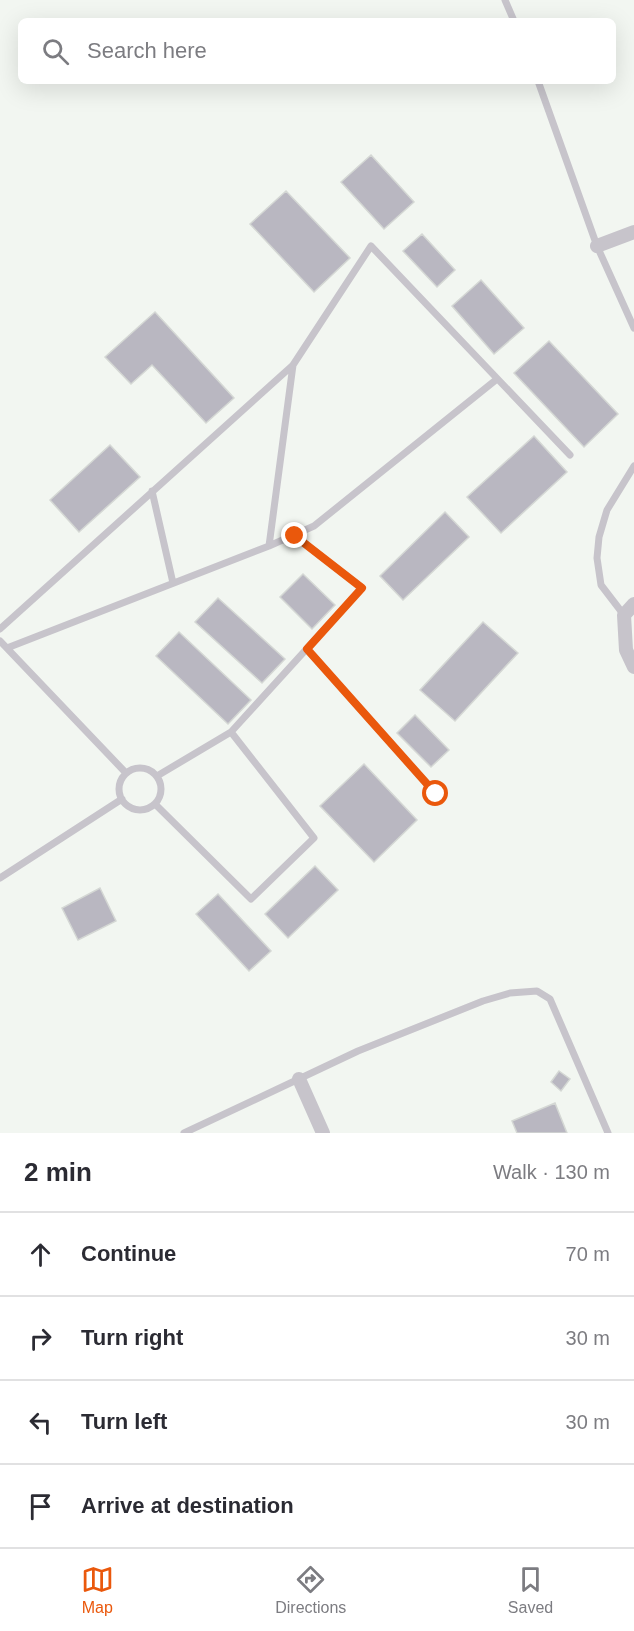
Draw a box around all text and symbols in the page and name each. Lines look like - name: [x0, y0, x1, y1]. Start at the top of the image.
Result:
- search box: [18, 18, 616, 84]
- icon: search: [39, 35, 72, 68]
- text: Search here: [87, 38, 207, 63]
- route end: [281, 522, 307, 548]
- route start: [422, 780, 448, 806]
- text: 2 min: [24, 1157, 92, 1187]
- text: Walk · 130 m: [493, 1161, 610, 1183]
- icon: ahead: [24, 1238, 57, 1271]
- text: Continue: [81, 1241, 176, 1266]
- text: 70 m: [566, 1243, 610, 1265]
- icon: right: [24, 1322, 57, 1355]
- text: Turn right: [81, 1325, 183, 1350]
- text: 30 m: [566, 1327, 610, 1349]
- icon: left: [24, 1406, 57, 1439]
- text: Turn left: [81, 1409, 167, 1434]
- text: 30 m: [566, 1411, 610, 1433]
- icon: arrive: [24, 1490, 57, 1523]
- text: Arrive at destination: [81, 1493, 294, 1518]
- tab: Map: [81, 1563, 114, 1617]
- tab: Directions: [275, 1563, 346, 1617]
- tab: Saved: [508, 1563, 553, 1617]

